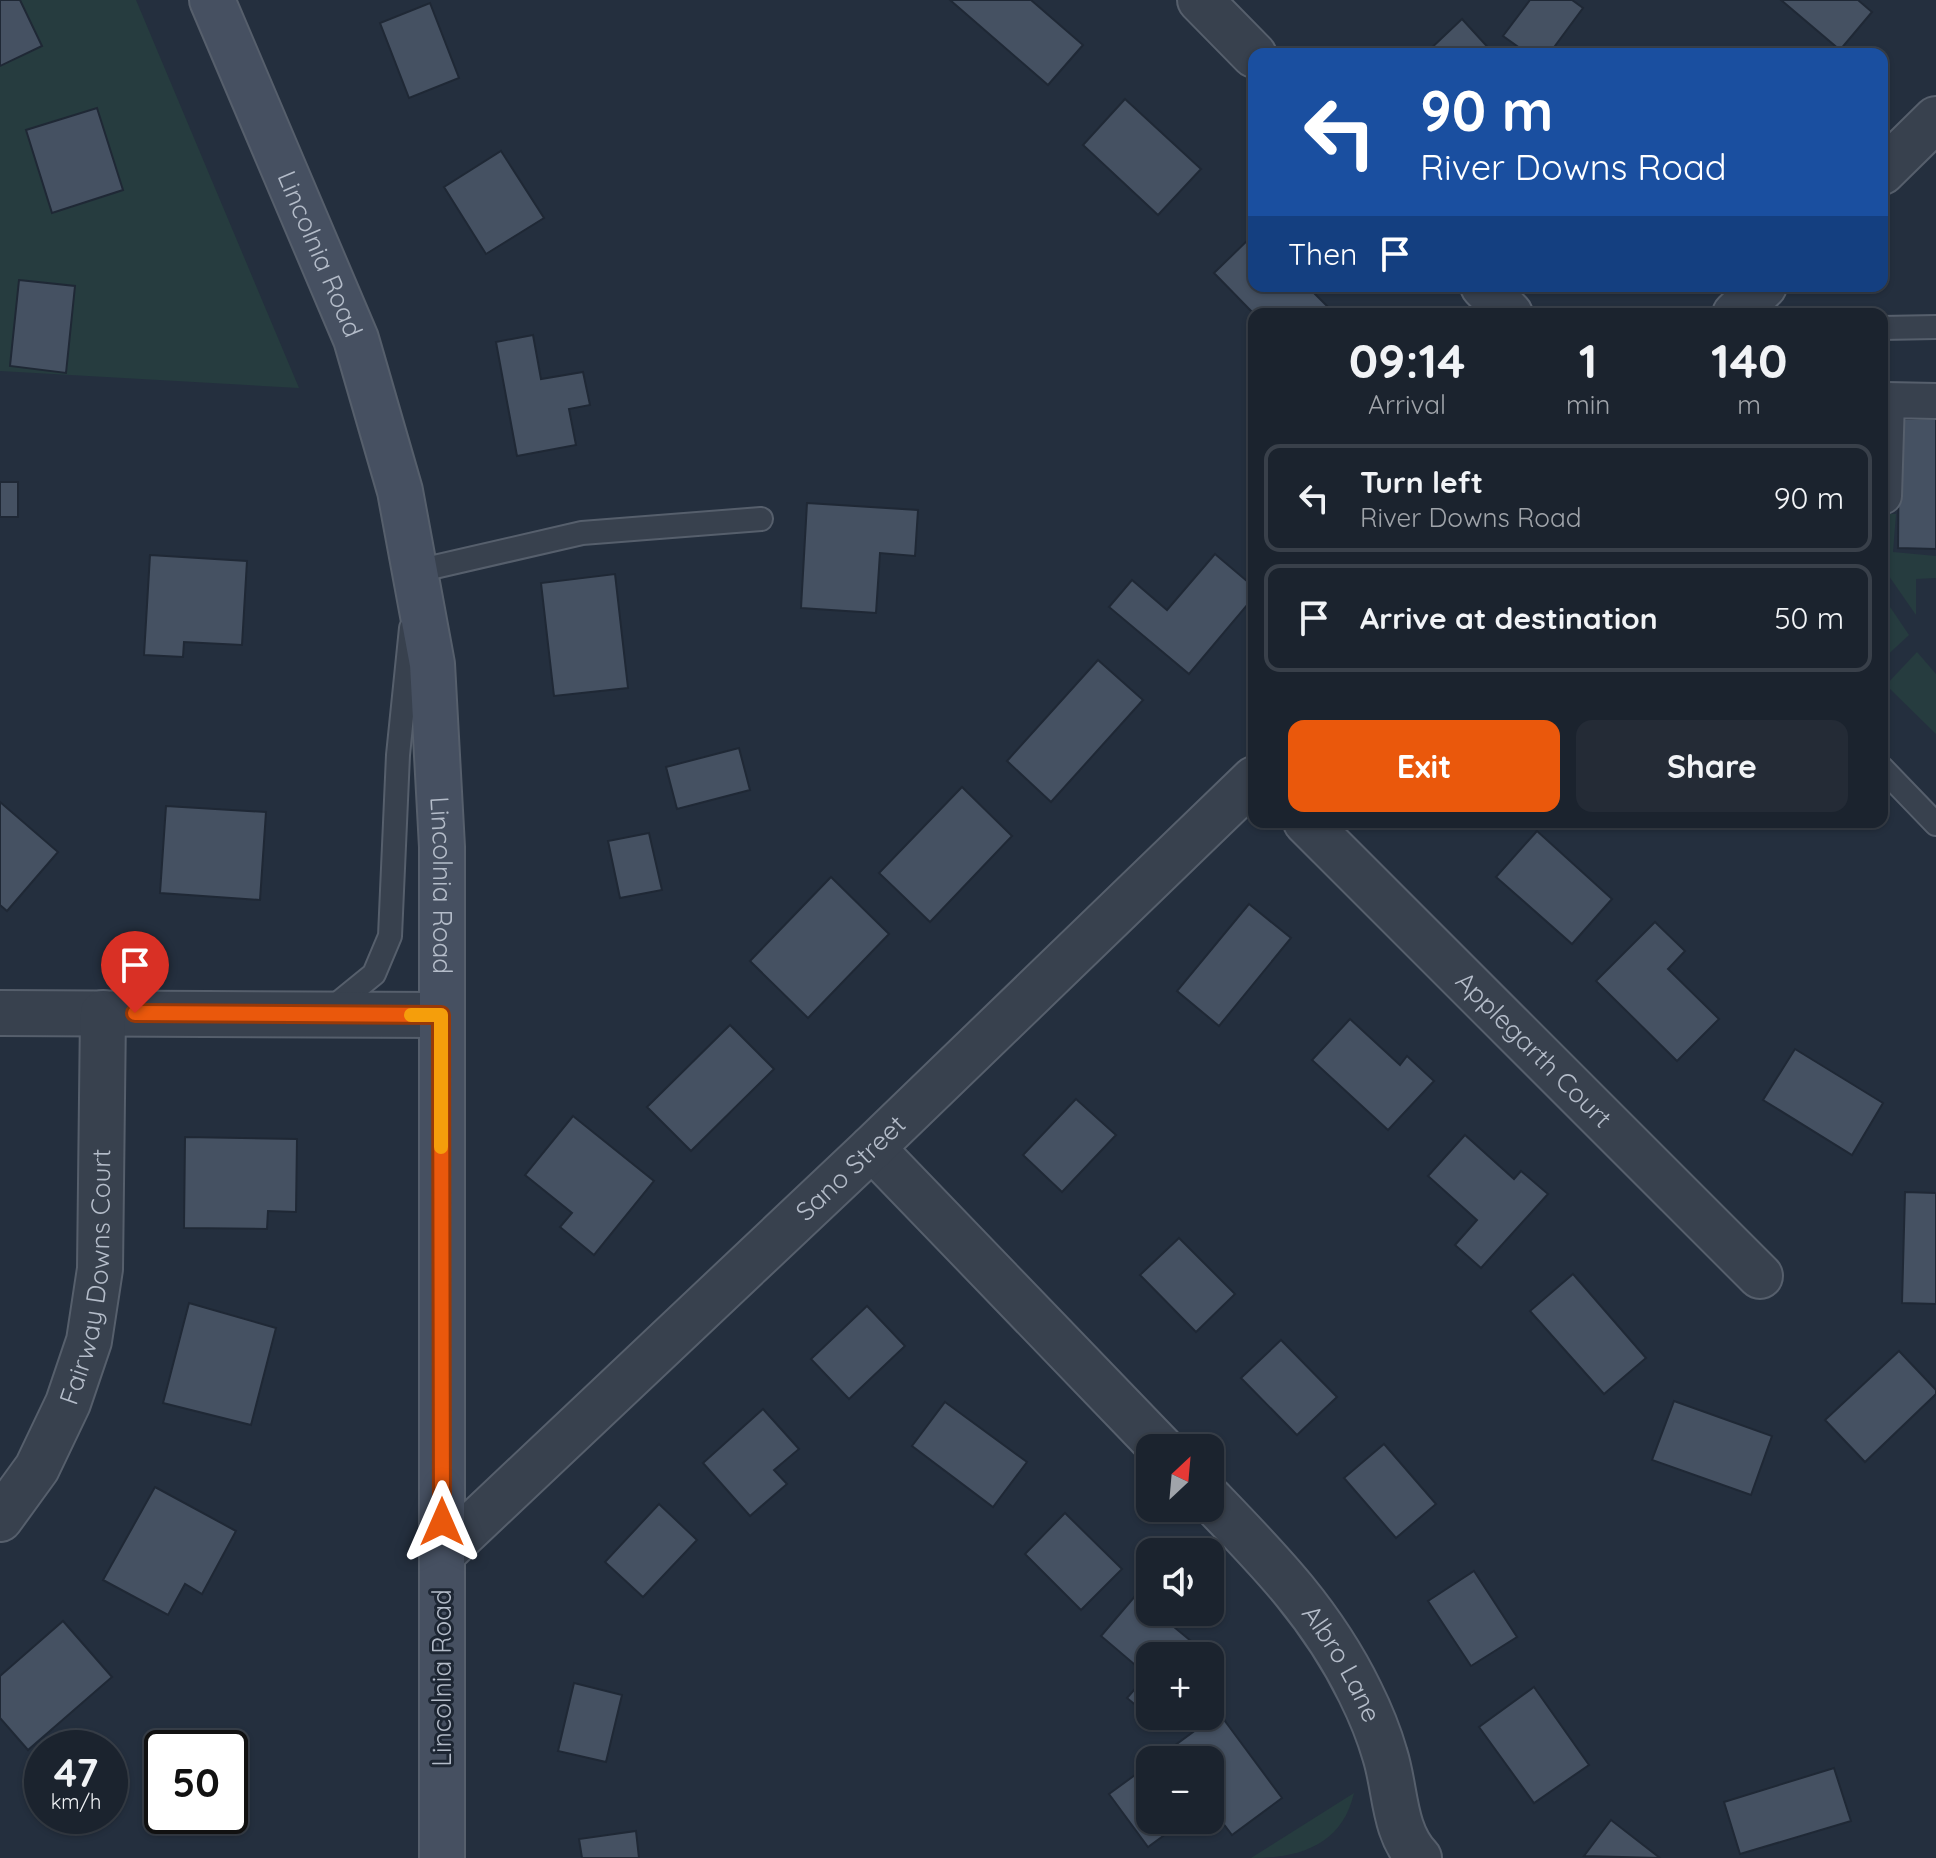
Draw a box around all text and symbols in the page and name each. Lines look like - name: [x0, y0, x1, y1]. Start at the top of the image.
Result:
- text: 90 m: [1420, 75, 1554, 145]
- icon: left: [1288, 80, 1392, 184]
- text: River Downs Road: [1420, 144, 1727, 189]
- street label: Lincolnia Road: [270, 166, 370, 342]
- icon: arrive: [1373, 232, 1417, 276]
- text: Then: [1288, 235, 1357, 273]
- text: 09:14: [1349, 330, 1465, 390]
- text: 1: [1579, 330, 1598, 390]
- text: 140: [1711, 330, 1787, 390]
- text: Arrival: [1368, 388, 1446, 421]
- text: min: [1566, 388, 1610, 421]
- text: m: [1737, 388, 1761, 421]
- text: Turn left: [1360, 463, 1483, 501]
- icon: left: [1292, 476, 1336, 520]
- text: 90 m: [1774, 479, 1844, 517]
- text: River Downs Road: [1360, 501, 1581, 534]
- icon: arrive: [1292, 596, 1336, 640]
- text: Arrive at destination: [1360, 599, 1658, 637]
- text: 50 m: [1774, 599, 1844, 637]
- button: Exit: [1288, 720, 1560, 812]
- button: Share: [1576, 720, 1848, 812]
- street label: Lincolnia Road: [423, 796, 459, 974]
- pin: [101, 931, 169, 1013]
- icon: arrive: [113, 943, 157, 987]
- street label: Applegarth Court: [1449, 964, 1619, 1134]
- street label: Sano Street: [788, 1108, 912, 1228]
- street label: Fairway Downs Court: [52, 1149, 117, 1409]
- north arrow: [1136, 1434, 1224, 1522]
- map controls: [1136, 1434, 1224, 1834]
- position arrow: [400, 1480, 484, 1564]
- button: sound: [1136, 1538, 1224, 1626]
- street label: Lincolnia Road: [425, 1589, 458, 1767]
- street label: Albro Lane: [1295, 1598, 1389, 1727]
- button: +: [1136, 1642, 1224, 1730]
- speed limit sign: 50: [144, 1730, 248, 1834]
- button: −: [1136, 1746, 1224, 1834]
- text: 47: [54, 1747, 98, 1797]
- text: km/h: [51, 1789, 101, 1814]

